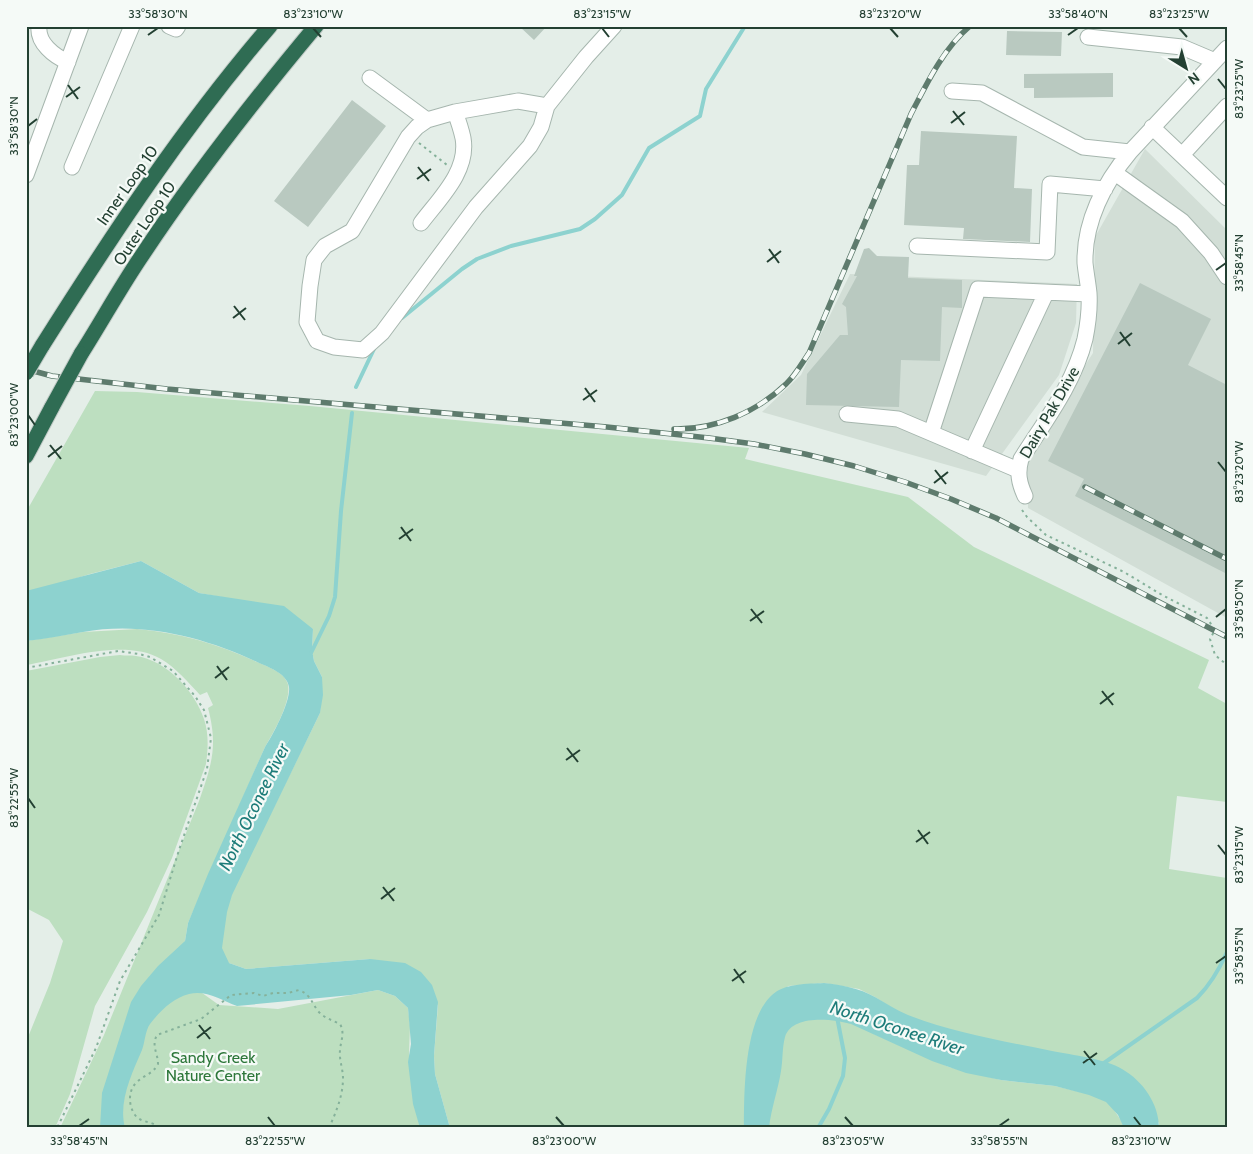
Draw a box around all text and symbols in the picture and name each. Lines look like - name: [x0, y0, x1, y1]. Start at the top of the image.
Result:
- text: 33°58'30"N: [128, 6, 188, 21]
- text: 83°23'10"W: [283, 6, 343, 21]
- text: 83°23'15"W: [573, 6, 632, 21]
- text: 83°23'20"W: [859, 6, 922, 21]
- text: 33°58'40"N: [1048, 6, 1108, 21]
- text: 83°23'25"W: [1149, 6, 1210, 21]
- north arrow: [1160, 42, 1210, 92]
- text: 83°23'25"W: [1231, 58, 1246, 119]
- text: N: [1184, 68, 1203, 89]
- text: 33°58'30"N: [6, 96, 21, 156]
- street label: Inner Loop 10: [93, 142, 162, 229]
- street label: Outer Loop 10: [109, 178, 179, 269]
- text: 33°58'45"N: [1231, 234, 1246, 292]
- street label: Dairy Pak Drive: [1016, 363, 1083, 461]
- text: 83°23'00"W: [6, 382, 21, 447]
- text: 83°23'20"W: [1231, 440, 1246, 503]
- text: 33°58'50"N: [1231, 579, 1246, 639]
- water label: North Oconee River: [214, 738, 295, 874]
- text: 83°22'55"W: [6, 767, 21, 828]
- text: 83°23'15"W: [1231, 825, 1246, 884]
- text: 33°58'55"N: [1231, 927, 1246, 985]
- water label: North Oconee River: [828, 996, 968, 1060]
- park label: Sandy Creek Nature Center: [166, 1048, 261, 1085]
- text: 33°58'45"N: [50, 1133, 108, 1148]
- text: 83°22'55"W: [245, 1133, 306, 1148]
- text: 83°23'00"W: [532, 1133, 597, 1148]
- text: 83°23'05"W: [822, 1133, 885, 1148]
- text: 33°58'55"N: [970, 1133, 1028, 1148]
- text: 83°23'10"W: [1111, 1133, 1171, 1148]

